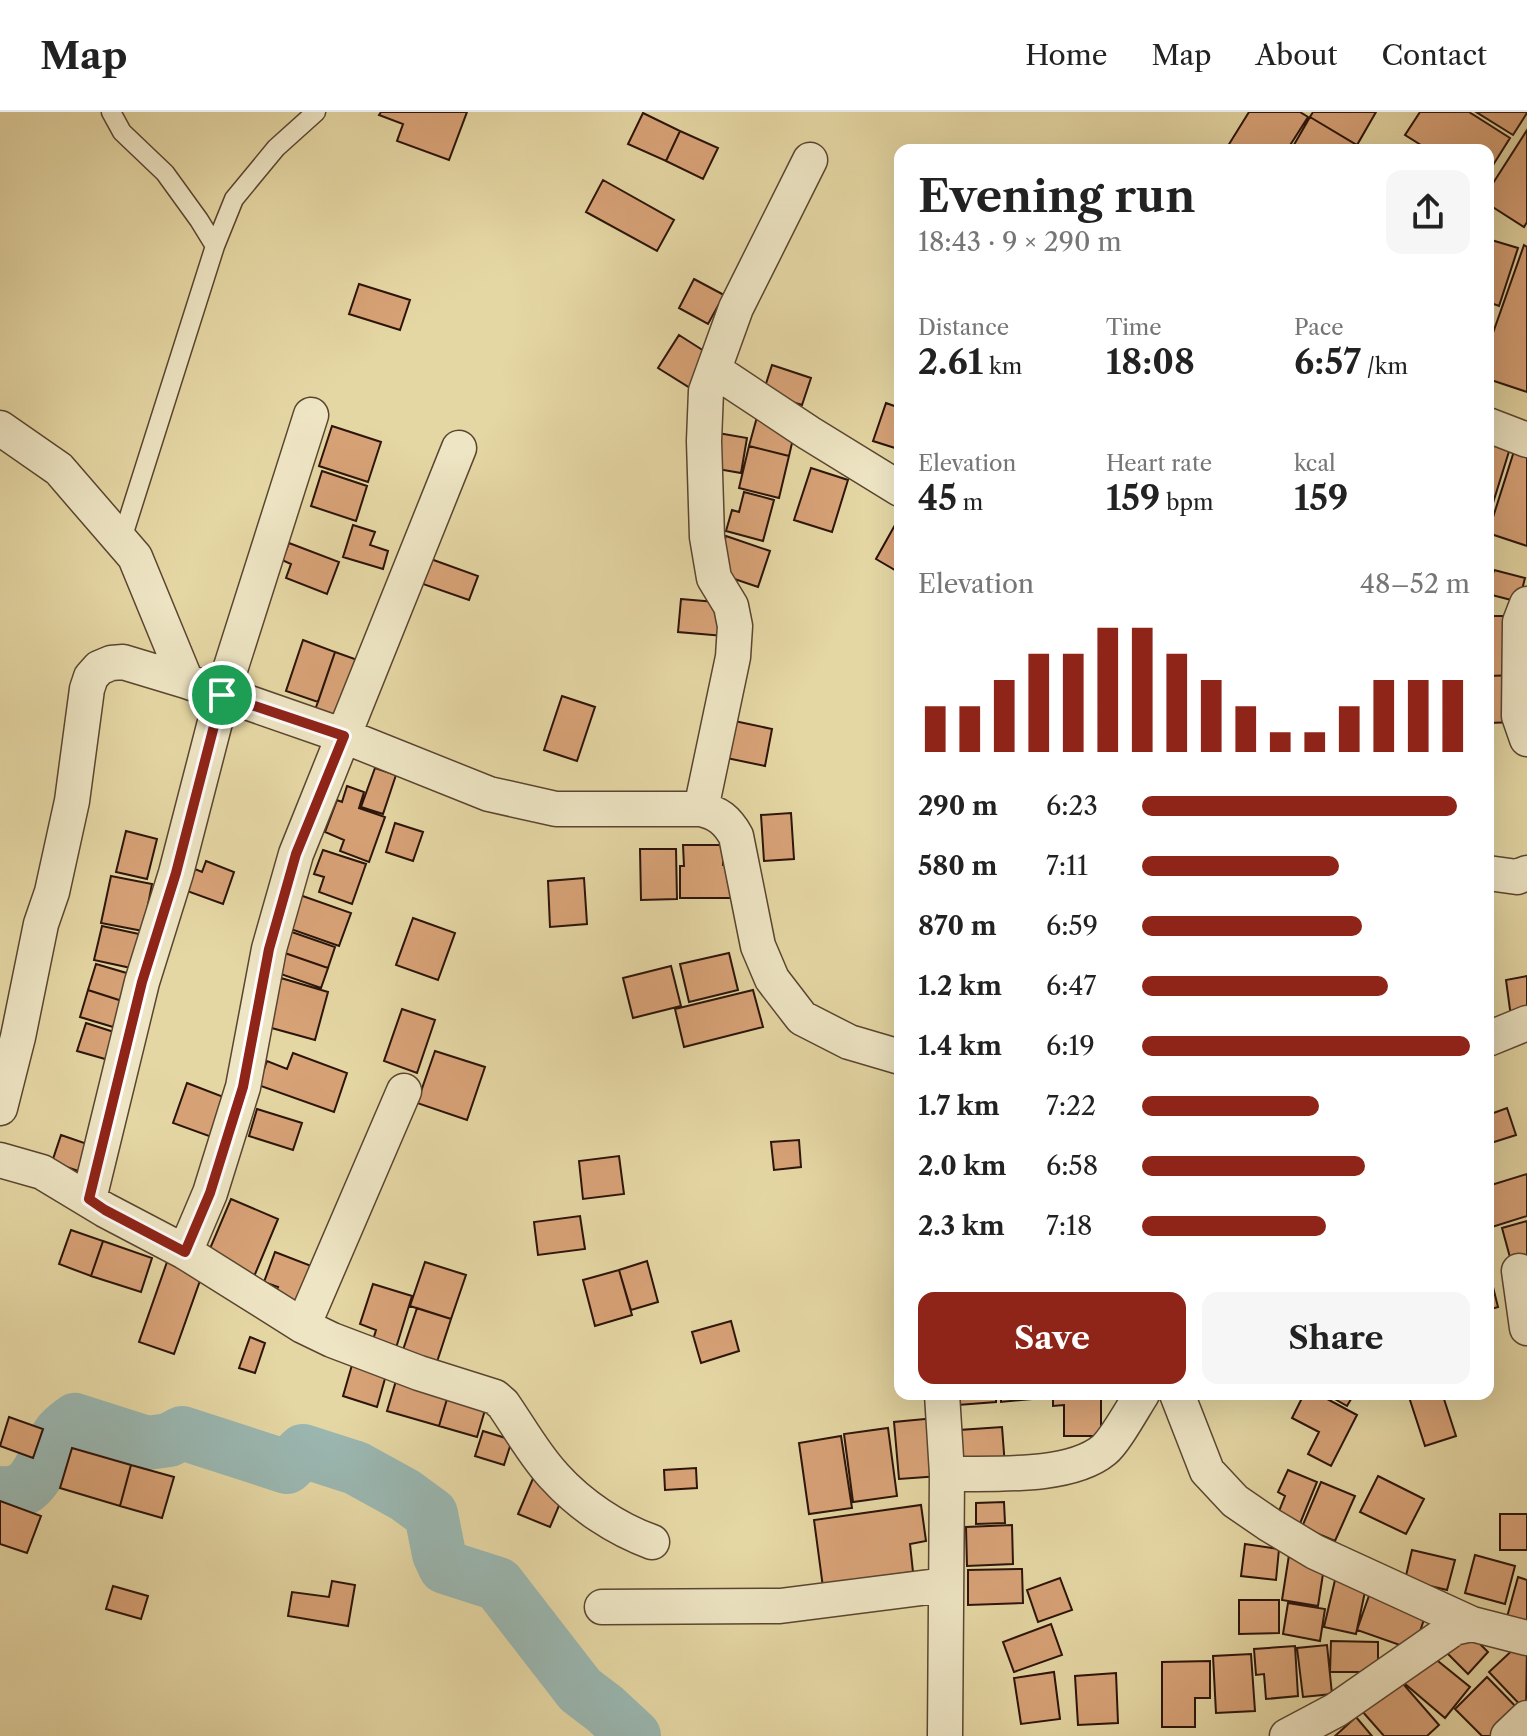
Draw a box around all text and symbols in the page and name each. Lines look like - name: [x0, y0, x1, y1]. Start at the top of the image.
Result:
- text: Map: [40, 32, 128, 79]
- text: Home: [1025, 38, 1107, 72]
- text: Map: [1151, 38, 1211, 72]
- text: About: [1255, 38, 1337, 72]
- text: Contact: [1381, 38, 1487, 72]
- text: Evening run: [918, 169, 1195, 223]
- button: share: [1386, 170, 1470, 254]
- text: 18:43 · 9 × 290 m: [918, 226, 1122, 258]
- text: Distance: [918, 314, 1009, 341]
- text: Time: [1106, 314, 1162, 341]
- text: Pace: [1294, 314, 1344, 341]
- text: 2.61: [918, 341, 983, 383]
- text: 18:08: [1106, 341, 1195, 383]
- text: 6:57: [1294, 341, 1361, 383]
- text: km: [983, 353, 1022, 380]
- text: /km: [1361, 353, 1408, 380]
- text: Elevation: [918, 450, 1016, 477]
- text: Heart rate: [1106, 450, 1212, 477]
- text: kcal: [1294, 450, 1336, 477]
- text: 45: [918, 477, 957, 519]
- text: 159: [1106, 477, 1160, 519]
- text: 159: [1294, 477, 1348, 519]
- text: m: [957, 489, 983, 516]
- text: bpm: [1160, 489, 1214, 516]
- text: Elevation: [918, 568, 1034, 600]
- text: 48–52 m: [1360, 568, 1470, 600]
- pin: [188, 661, 256, 729]
- icon: arrive: [200, 673, 244, 717]
- text: 290 m: [918, 790, 998, 822]
- text: 6:23: [1046, 790, 1098, 822]
- text: 580 m: [918, 850, 997, 882]
- text: 7:11: [1046, 850, 1088, 882]
- text: 870 m: [918, 910, 997, 942]
- text: 6:59: [1046, 910, 1098, 942]
- text: 1.2 km: [918, 970, 1002, 1002]
- text: 6:47: [1046, 970, 1096, 1002]
- text: 1.4 km: [918, 1030, 1002, 1062]
- text: 6:19: [1046, 1030, 1095, 1062]
- text: 1.7 km: [918, 1090, 1000, 1122]
- text: 7:22: [1046, 1090, 1096, 1122]
- text: 2.0 km: [918, 1150, 1006, 1182]
- text: 6:58: [1046, 1150, 1098, 1182]
- text: 2.3 km: [918, 1210, 1005, 1242]
- text: 7:18: [1046, 1210, 1092, 1242]
- button: Save: [918, 1292, 1186, 1384]
- button: Share: [1202, 1292, 1470, 1384]

